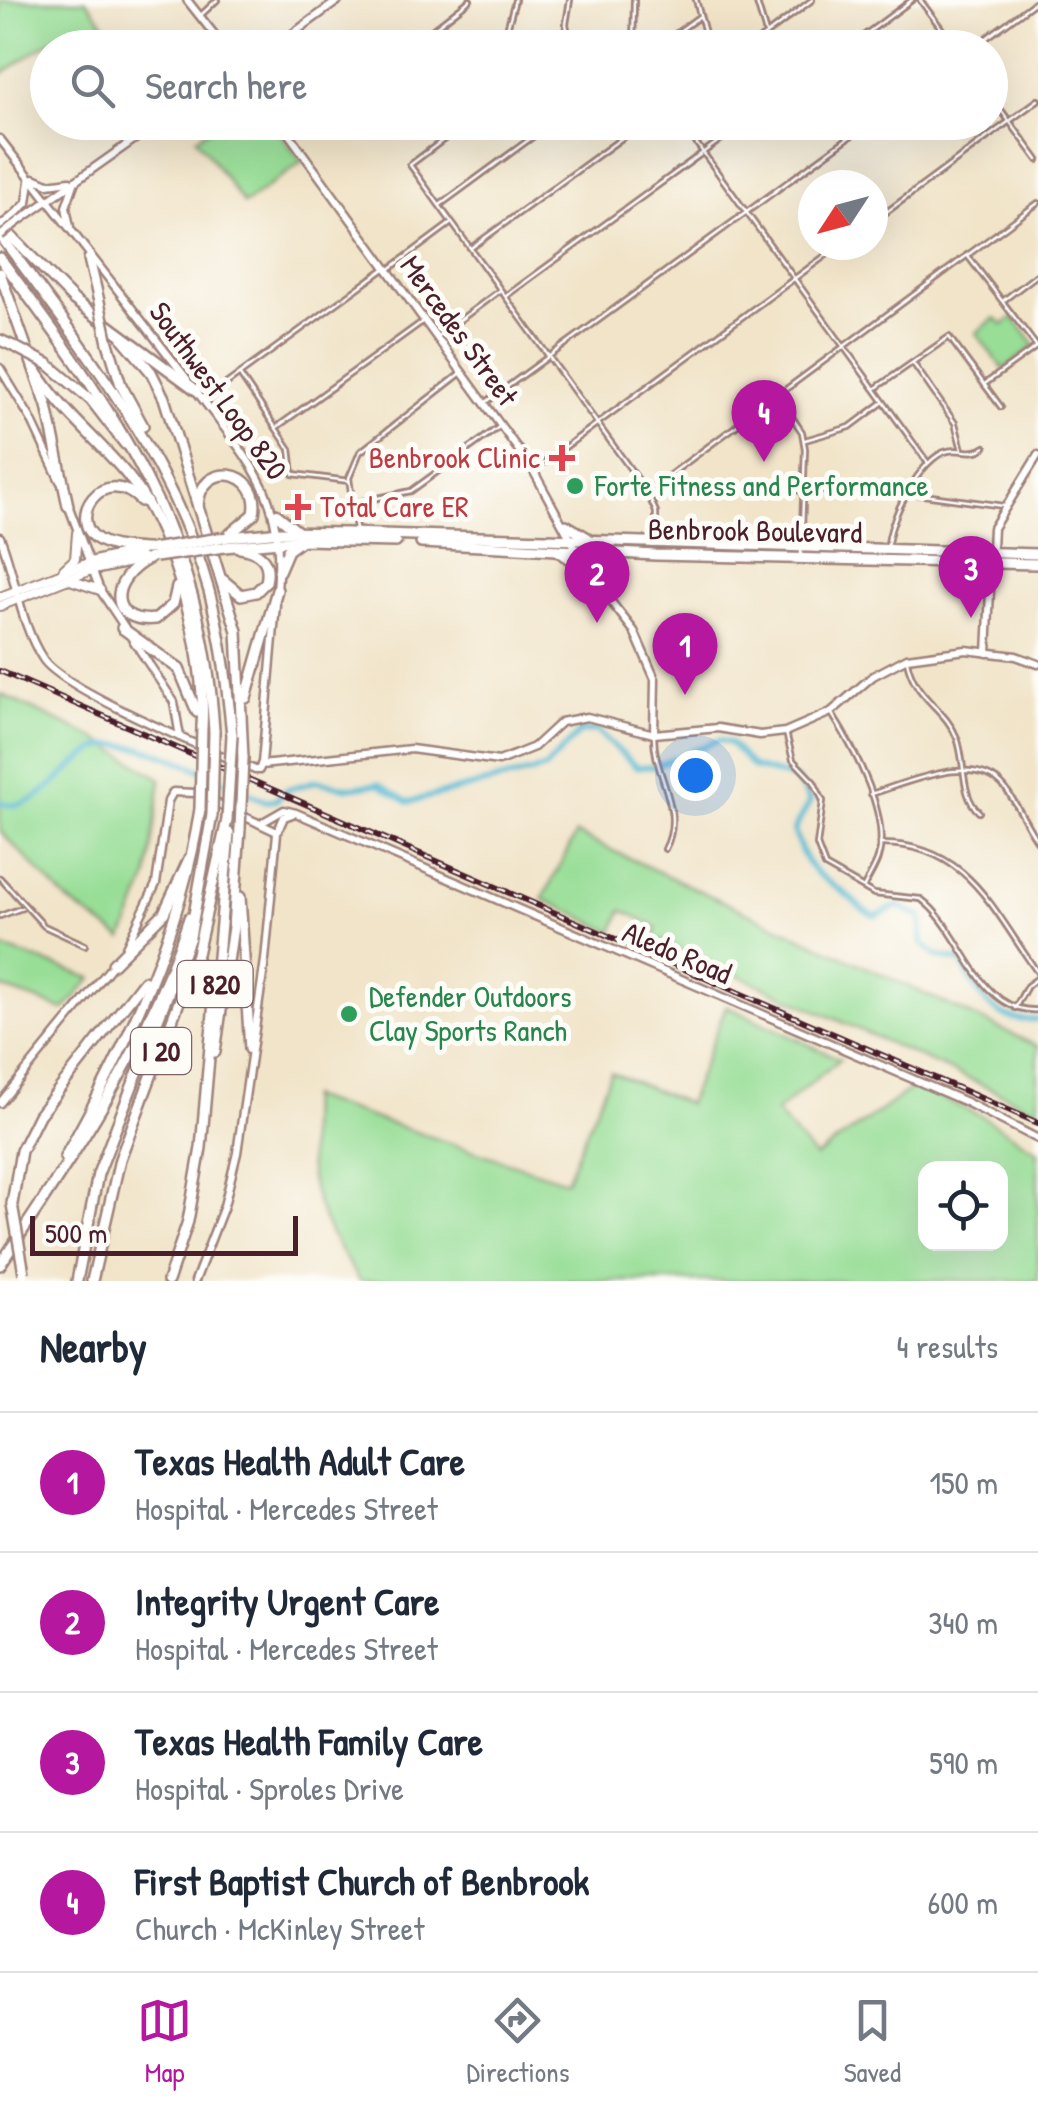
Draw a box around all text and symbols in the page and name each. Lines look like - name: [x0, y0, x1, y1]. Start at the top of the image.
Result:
- search box: [30, 30, 1008, 140]
- icon: search: [65, 58, 120, 113]
- text: Search here: [145, 59, 307, 111]
- north arrow: [798, 170, 888, 260]
- street label: Mercedes Street: [392, 247, 528, 414]
- street label: Southwest Loop 820: [141, 293, 297, 487]
- pin: 4: [732, 380, 796, 462]
- place label: Benbrook Clinic: [369, 437, 540, 477]
- marker: Benbrook Clinic: [549, 445, 575, 471]
- place label: Forte Fitness and Performance: [594, 465, 928, 505]
- marker: Forte Fitness and Performance: [564, 475, 586, 497]
- place label: Total Care ER: [320, 486, 469, 526]
- marker: Total Care ER: [285, 494, 311, 520]
- street label: Benbrook Boulevard: [647, 508, 863, 552]
- pin: 3: [938, 536, 1004, 618]
- pin: 2: [564, 540, 630, 623]
- pin: 1: [652, 612, 718, 695]
- your location: [670, 750, 721, 801]
- street label: Aledo Road: [617, 911, 738, 993]
- road number: I 820: [178, 961, 252, 1007]
- place label: Defender Outdoors Clay Sports Ranch: [369, 976, 572, 1050]
- marker: Defender Outdoors Clay Sports Ranch: [338, 1003, 360, 1025]
- road number: I 20: [131, 1028, 191, 1074]
- map controls: [918, 1161, 1008, 1251]
- button: locate: [918, 1161, 1008, 1251]
- scale bar: [30, 1211, 298, 1256]
- text: 500 m: [45, 1214, 107, 1252]
- text: Nearby: [40, 1318, 147, 1375]
- text: 4 results: [897, 1325, 998, 1368]
- text: Texas Health Adult Care: [135, 1435, 465, 1487]
- text: 1: [67, 1461, 78, 1504]
- text: 150 m: [929, 1461, 998, 1504]
- text: Hospital · Mercedes Street: [135, 1487, 438, 1530]
- text: Integrity Urgent Care: [135, 1575, 439, 1627]
- text: 2: [65, 1601, 80, 1644]
- text: 340 m: [928, 1601, 998, 1644]
- text: Hospital · Mercedes Street: [135, 1627, 438, 1670]
- text: Texas Health Family Care: [135, 1715, 483, 1767]
- text: 3: [65, 1741, 80, 1784]
- text: 590 m: [929, 1741, 998, 1784]
- text: Hospital · Sproles Drive: [135, 1767, 404, 1810]
- text: First Baptist Church of Benbrook: [135, 1855, 589, 1907]
- text: 4: [66, 1881, 79, 1924]
- text: 600 m: [927, 1881, 998, 1924]
- text: Church · McKinley Street: [135, 1907, 425, 1950]
- tab: Map: [137, 1993, 192, 2091]
- tab: Directions: [466, 1993, 569, 2091]
- tab: Saved: [844, 1993, 901, 2091]

